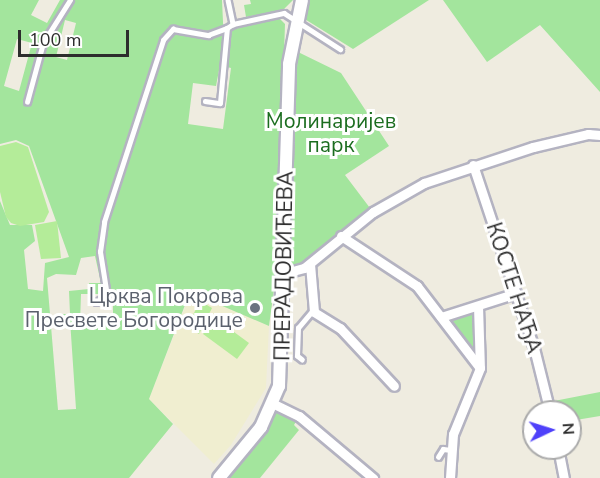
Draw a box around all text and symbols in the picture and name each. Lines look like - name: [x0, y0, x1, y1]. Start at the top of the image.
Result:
- scale bar: [21, 18, 132, 56]
- text: 100 m: [29, 28, 81, 52]
- park label: Молинаријев парк: [266, 108, 396, 158]
- street label: ПРЕРАДОВИЋЕВА: [270, 171, 298, 361]
- street label: КОСТЕ НАЂА: [481, 219, 547, 357]
- place label: Црква Покрова Пресвете Богородице: [25, 283, 243, 333]
- marker: Црква Покрова Пресвете Богородице: [248, 301, 262, 315]
- north arrow: [522, 400, 582, 460]
- text: N: [557, 422, 579, 436]

